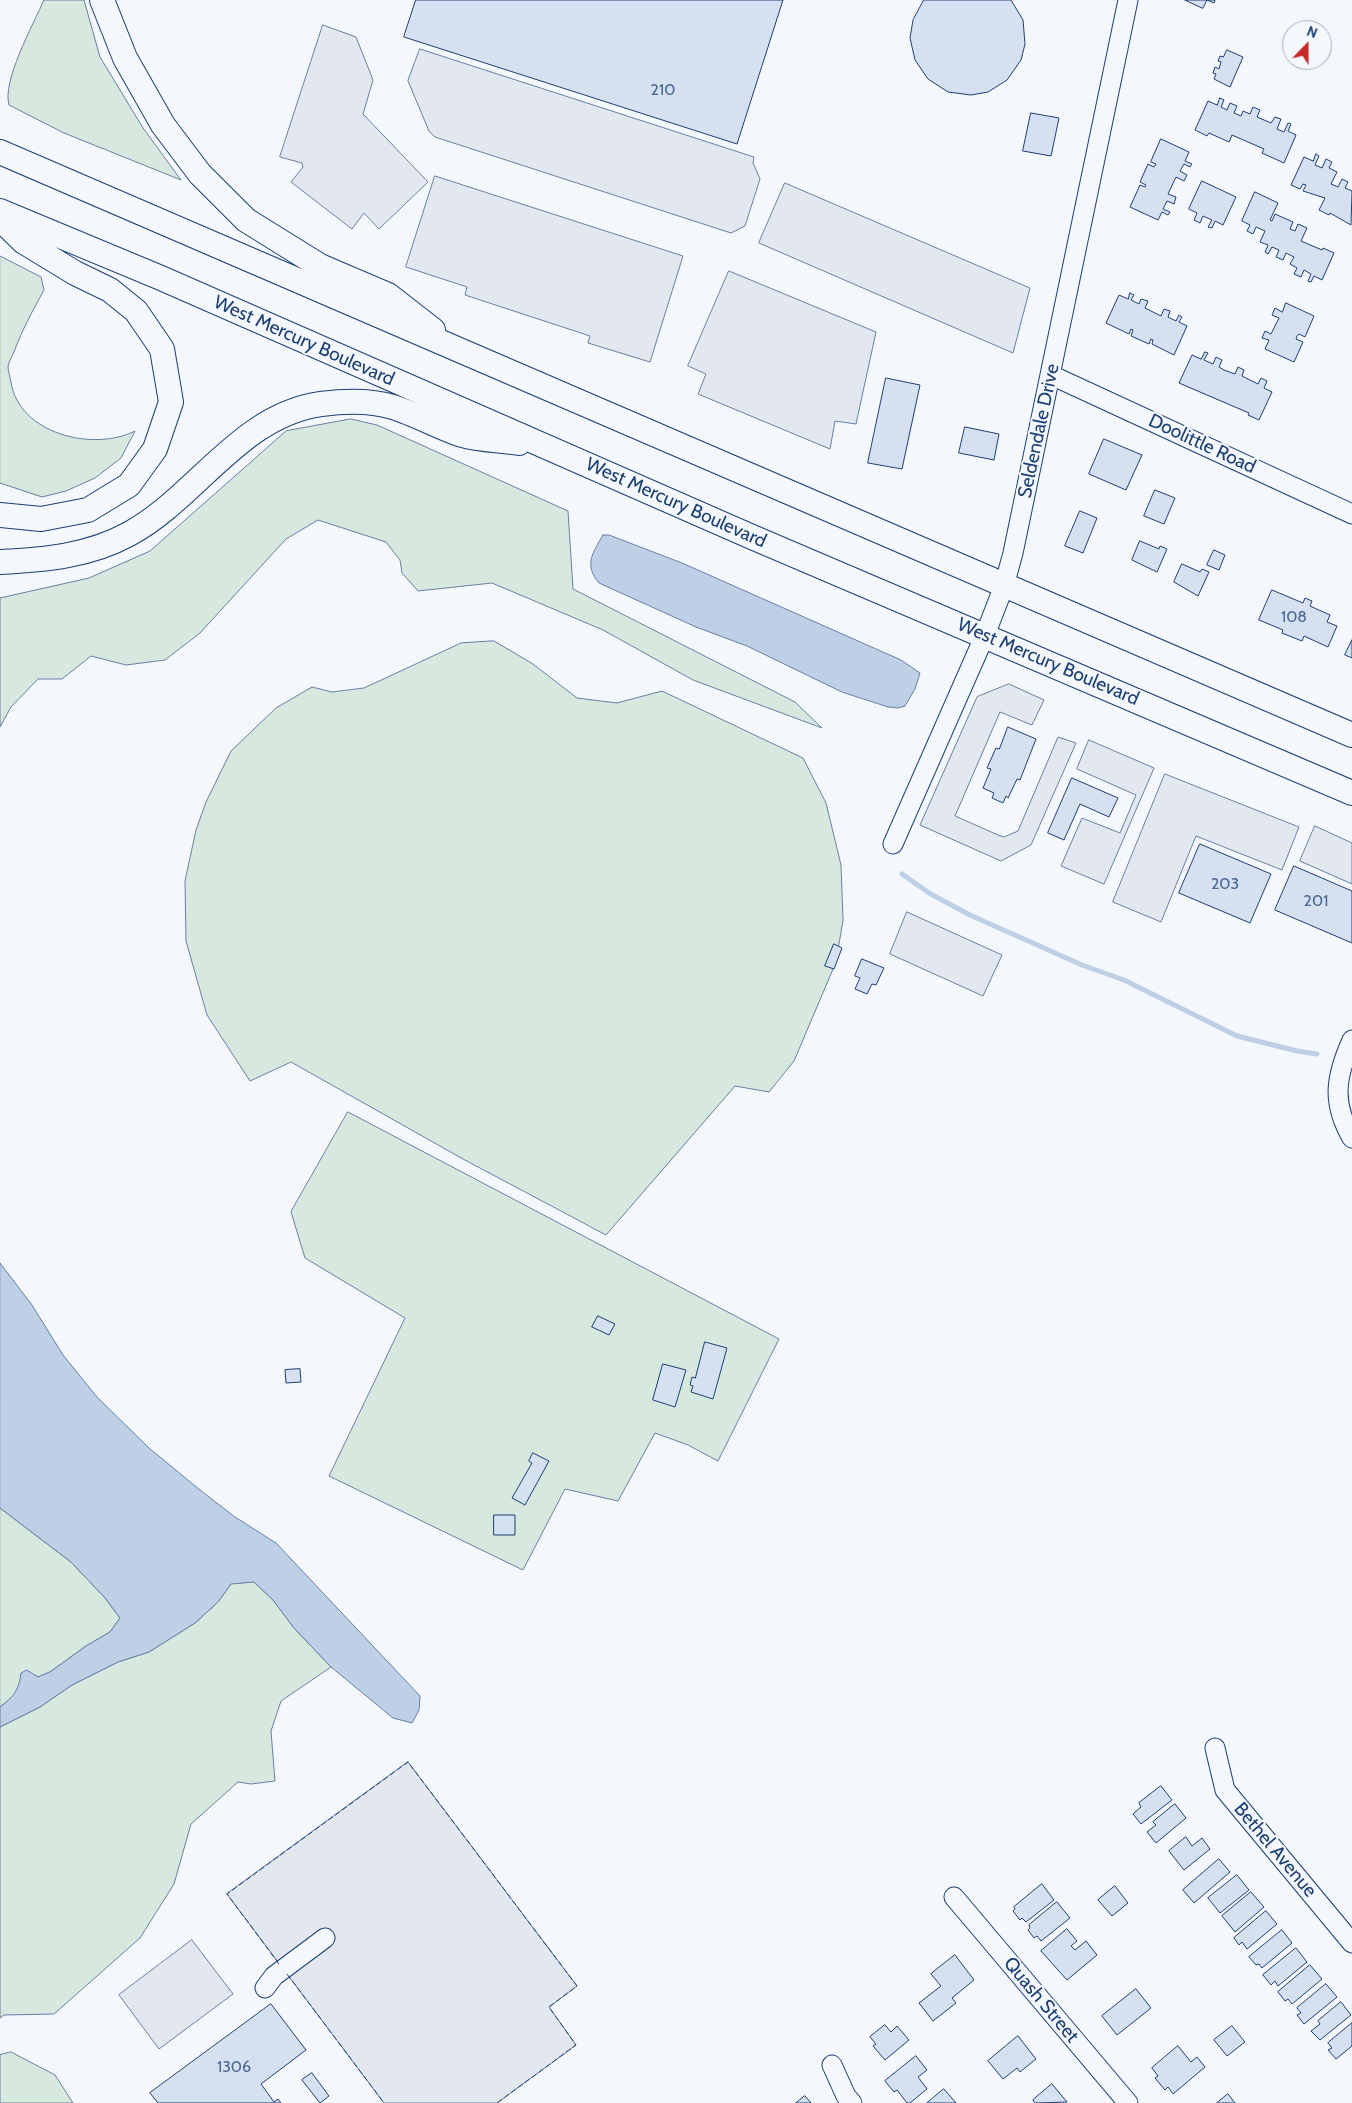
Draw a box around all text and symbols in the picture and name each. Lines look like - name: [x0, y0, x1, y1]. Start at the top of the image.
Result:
- north arrow: [1282, 20, 1332, 70]
- text: N: [1304, 22, 1320, 42]
- house number: 210: [651, 80, 675, 100]
- street label: West Mercury Boulevard: [210, 291, 398, 391]
- street label: Seldendale Drive: [1014, 362, 1064, 500]
- street label: Doolittle Road: [1145, 409, 1259, 479]
- street label: West Mercury Boulevard: [582, 453, 770, 553]
- house number: 108: [1281, 607, 1307, 627]
- street label: West Mercury Boulevard: [954, 613, 1142, 711]
- house number: 203: [1211, 874, 1239, 894]
- house number: 201: [1304, 891, 1328, 911]
- street label: Bethel Avenue: [1229, 1798, 1321, 1902]
- street label: Quash Street: [999, 1953, 1083, 2047]
- house number: 1306: [217, 2057, 251, 2077]

